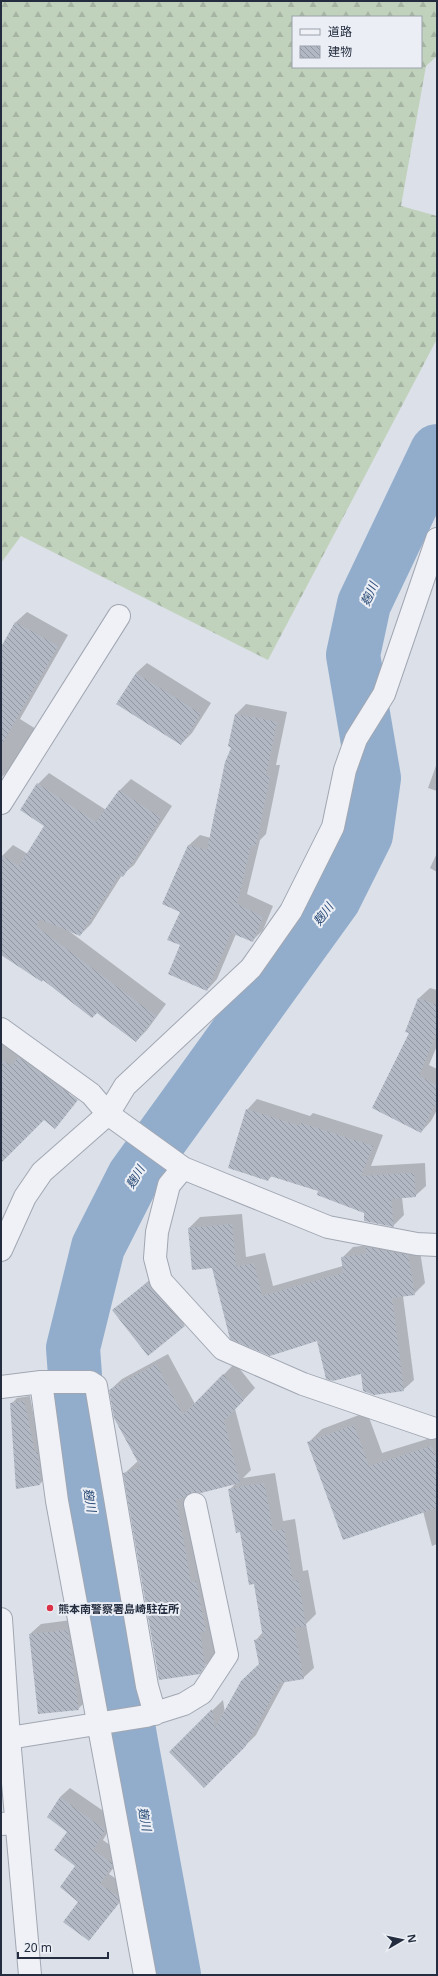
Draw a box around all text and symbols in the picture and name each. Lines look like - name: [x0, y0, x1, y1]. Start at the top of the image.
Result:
- legend: [292, 16, 422, 68]
- text: 道路: [328, 23, 352, 40]
- text: 建物: [328, 43, 352, 60]
- water label: 麹川: [356, 578, 382, 608]
- water label: 麹川: [309, 898, 338, 929]
- water label: 麹川: [122, 1161, 149, 1192]
- water label: 麹川: [80, 1487, 101, 1515]
- place label: 熊本南警察署島崎駐在所: [58, 1601, 179, 1616]
- marker: 熊本南警察署島崎駐在所: [45, 1603, 55, 1613]
- water label: 麹川: [134, 1806, 156, 1834]
- north arrow: [382, 1920, 422, 1960]
- text: N: [404, 1933, 420, 1944]
- scale bar: [18, 1934, 108, 1960]
- text: 20 m: [24, 1939, 52, 1956]

